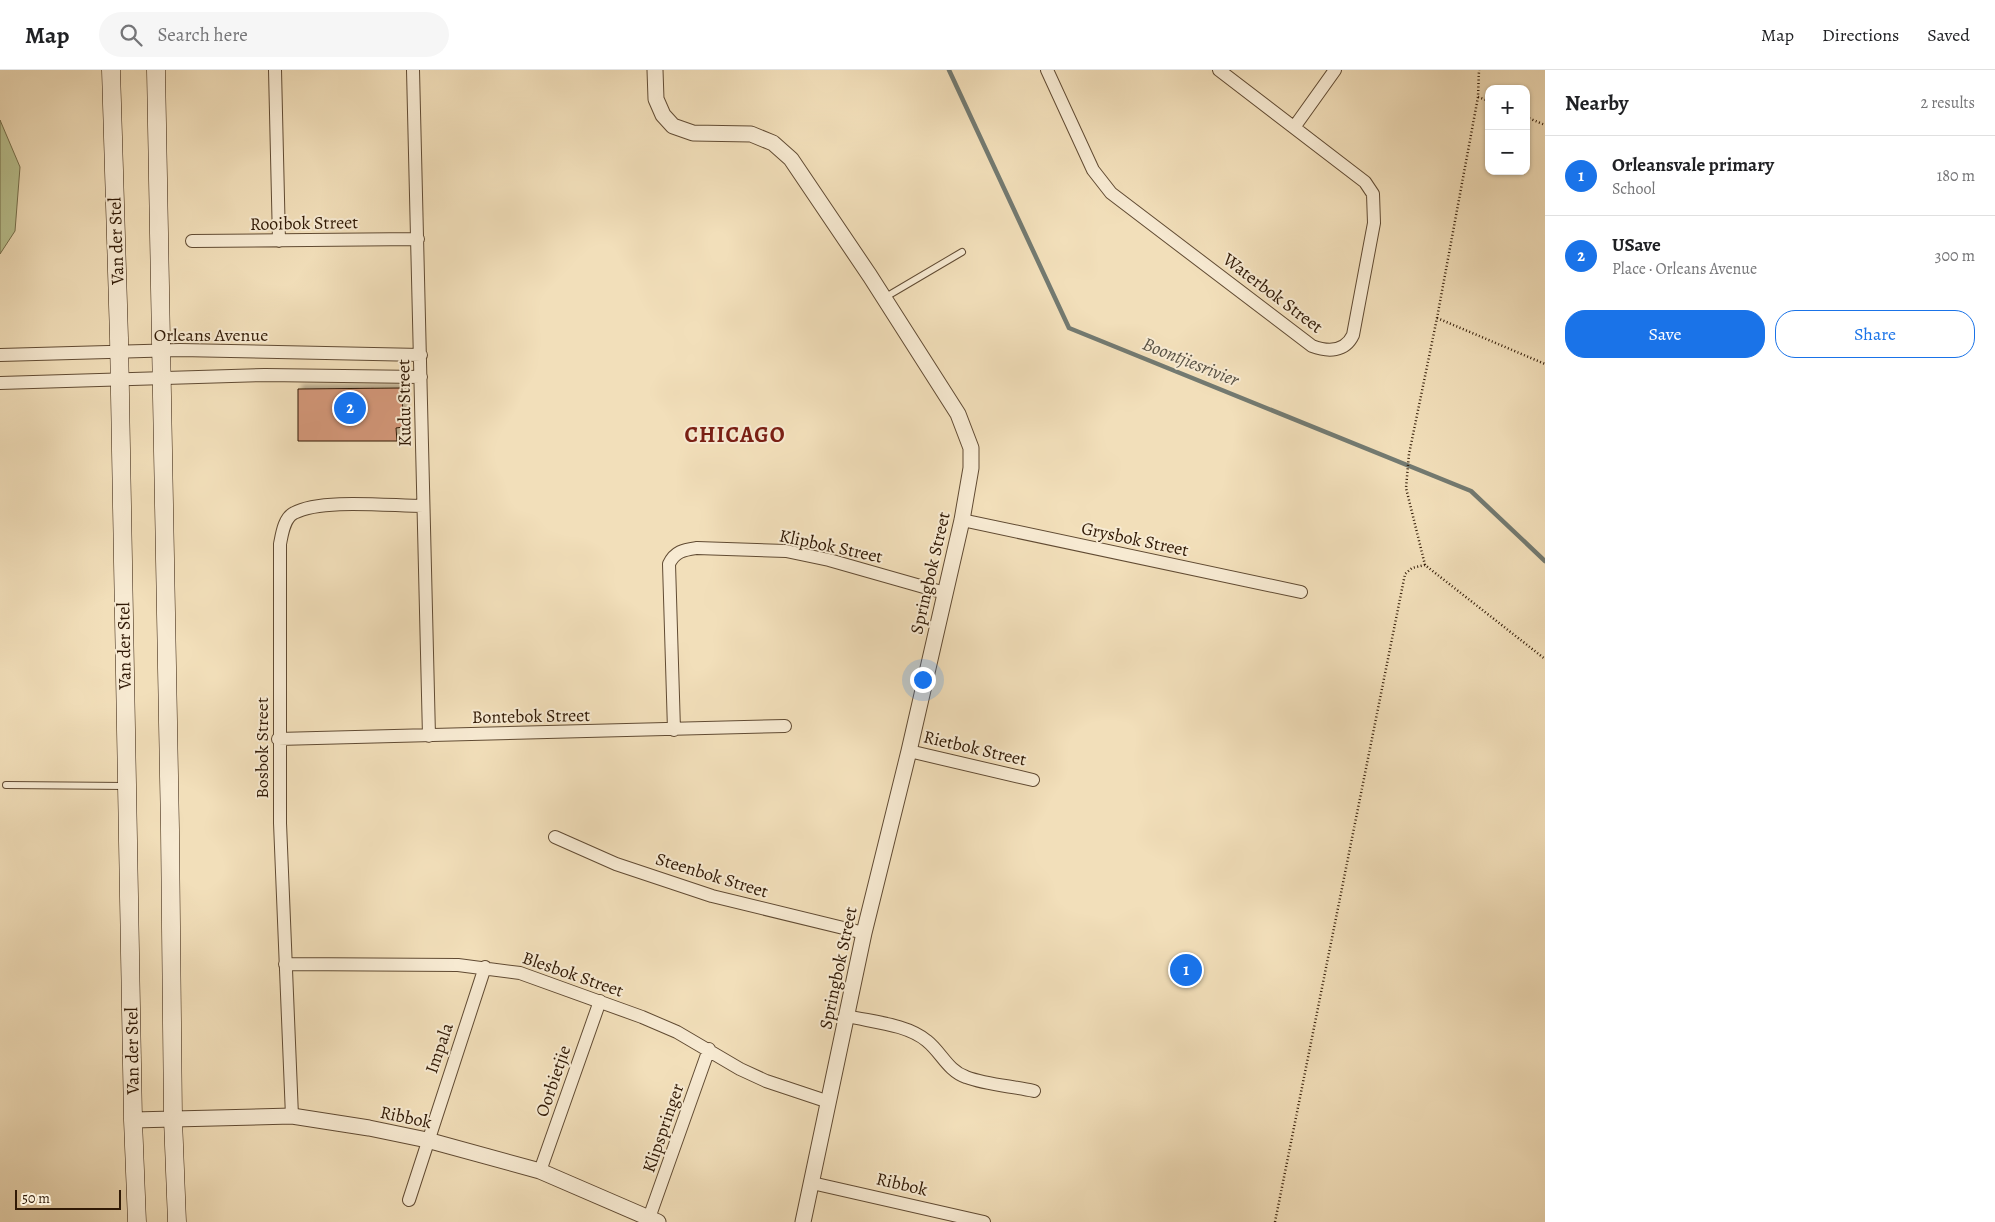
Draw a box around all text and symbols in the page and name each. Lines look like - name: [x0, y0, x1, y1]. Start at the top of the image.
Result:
- search box: [99, 12, 449, 57]
- text: Map: [25, 19, 69, 51]
- icon: search: [117, 21, 145, 49]
- text: Search here: [157, 22, 248, 48]
- text: Map: [1761, 23, 1794, 47]
- text: Directions: [1822, 23, 1899, 47]
- text: Saved: [1927, 23, 1970, 47]
- map controls: [1485, 85, 1530, 175]
- button: +: [1485, 85, 1530, 130]
- text: Nearby: [1565, 89, 1628, 117]
- text: 2 results: [1920, 92, 1975, 114]
- button: −: [1485, 130, 1530, 175]
- text: Orleansvale primary: [1612, 152, 1774, 178]
- text: 1: [1578, 165, 1584, 187]
- text: 180 m: [1937, 165, 1975, 187]
- text: School: [1612, 178, 1655, 200]
- street label: Van der Stel: [102, 196, 130, 286]
- street label: Rooibok Street: [250, 210, 358, 236]
- text: USave: [1612, 232, 1661, 258]
- text: 2: [1577, 245, 1585, 267]
- text: 300 m: [1935, 245, 1975, 267]
- street label: Waterbok Street: [1217, 247, 1328, 339]
- text: Place · Orleans Avenue: [1612, 258, 1757, 280]
- button: Save: [1565, 310, 1765, 358]
- button: Share: [1775, 310, 1975, 358]
- street label: Orleans Avenue: [154, 323, 268, 347]
- water label: Boontjiesrivier: [1139, 331, 1244, 394]
- street label: Kudu Street: [391, 359, 417, 447]
- pin: 2: [334, 389, 366, 427]
- district label: CHICAGO: [684, 420, 786, 450]
- street label: Springbok Street: [904, 509, 956, 636]
- street label: Grysbok Street: [1079, 516, 1191, 562]
- street label: Klipbok Street: [777, 523, 885, 569]
- street label: Van der Stel: [111, 601, 137, 691]
- your location: [910, 667, 936, 693]
- street label: Bosbok Street: [250, 697, 274, 799]
- street label: Bontebok Street: [472, 703, 590, 729]
- street label: Rietbok Street: [921, 725, 1029, 771]
- street label: Steenbok Street: [653, 847, 771, 904]
- street label: Springbok Street: [813, 904, 863, 1032]
- street label: Blesbok Street: [519, 946, 627, 1003]
- pin: 1: [1170, 951, 1202, 989]
- street label: Van der Stel: [119, 1006, 145, 1096]
- street label: Impala: [419, 1019, 459, 1076]
- street label: Oorbietjie: [530, 1042, 576, 1120]
- street label: Klipspringer: [637, 1080, 689, 1176]
- street label: Ribbok: [378, 1100, 434, 1134]
- street label: Ribbok: [874, 1166, 930, 1202]
- scale bar: [15, 1187, 121, 1210]
- text: 50 m: [22, 1189, 50, 1208]

